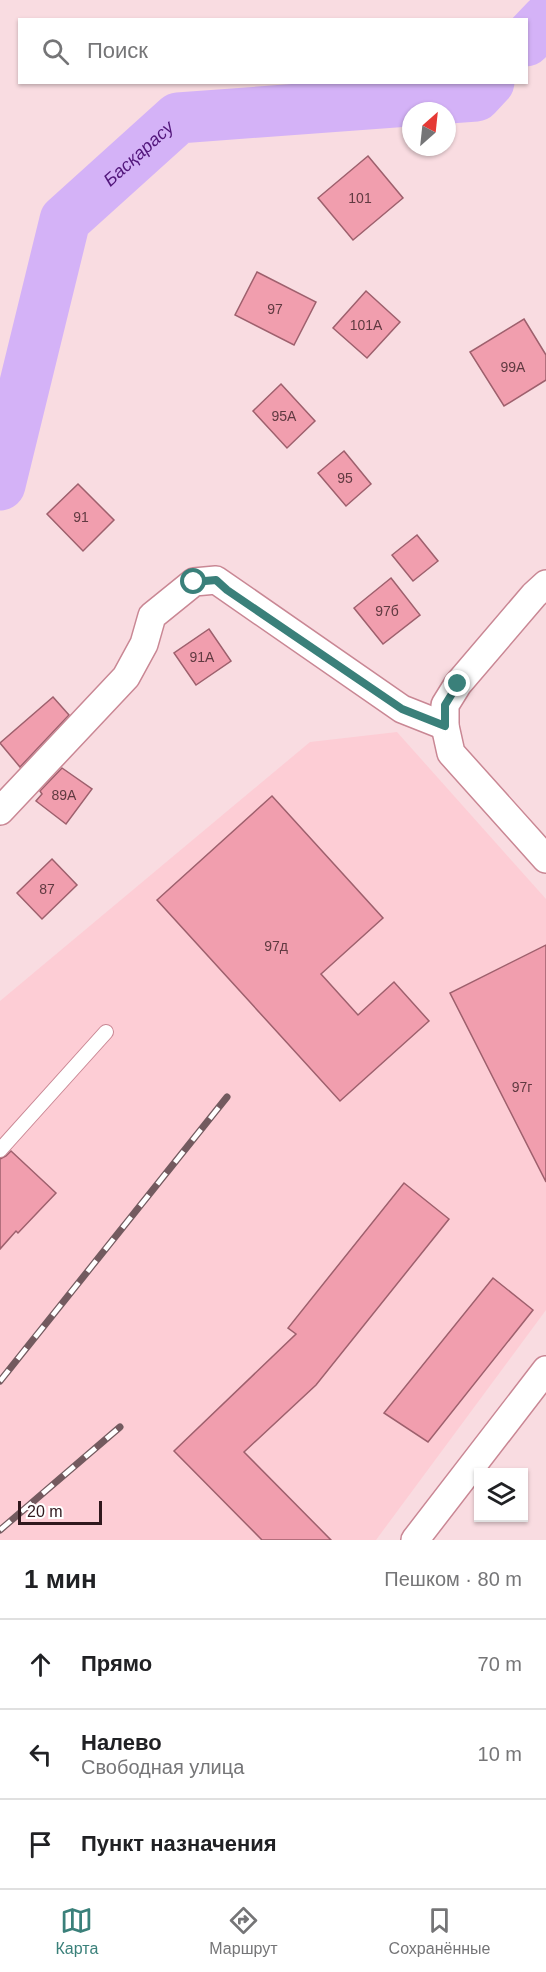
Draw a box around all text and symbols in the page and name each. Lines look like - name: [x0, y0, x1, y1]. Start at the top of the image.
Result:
- search box: [18, 18, 528, 84]
- icon: search: [39, 35, 72, 68]
- text: Поиск: [87, 38, 148, 63]
- north arrow: [402, 102, 456, 156]
- water label: Басқарасу: [100, 116, 178, 190]
- house number: 101: [348, 190, 372, 206]
- house number: 97: [267, 301, 283, 317]
- house number: 101А: [350, 317, 383, 333]
- house number: 99А: [501, 359, 526, 375]
- house number: 95А: [272, 408, 297, 424]
- house number: 95: [337, 470, 353, 486]
- house number: 91: [73, 509, 89, 525]
- route start: [180, 568, 206, 594]
- house number: 97б: [375, 603, 399, 619]
- house number: 91А: [190, 649, 215, 665]
- route end: [444, 670, 470, 696]
- house number: 89А: [52, 787, 77, 803]
- house number: 87: [39, 881, 55, 897]
- house number: 97д: [264, 938, 288, 954]
- house number: 97г: [512, 1079, 532, 1095]
- map controls: [474, 1468, 528, 1522]
- button: layers: [474, 1468, 528, 1522]
- scale bar: [18, 1498, 102, 1526]
- text: 20 m: [27, 1503, 63, 1520]
- text: 1 мин: [24, 1564, 97, 1594]
- text: Пешком · 80 m: [384, 1568, 522, 1590]
- icon: ahead: [24, 1648, 57, 1681]
- text: Прямо: [81, 1651, 152, 1676]
- text: 70 m: [478, 1653, 522, 1675]
- text: Налево: [81, 1730, 162, 1755]
- icon: left: [24, 1738, 57, 1771]
- text: 10 m: [478, 1743, 522, 1765]
- text: Свободная улица: [81, 1756, 244, 1778]
- icon: arrive: [24, 1828, 57, 1861]
- text: Пункт назначения: [81, 1831, 277, 1856]
- tab: Карта: [56, 1904, 98, 1958]
- tab: Маршрут: [209, 1904, 278, 1958]
- tab: Сохранённые: [389, 1904, 490, 1958]

